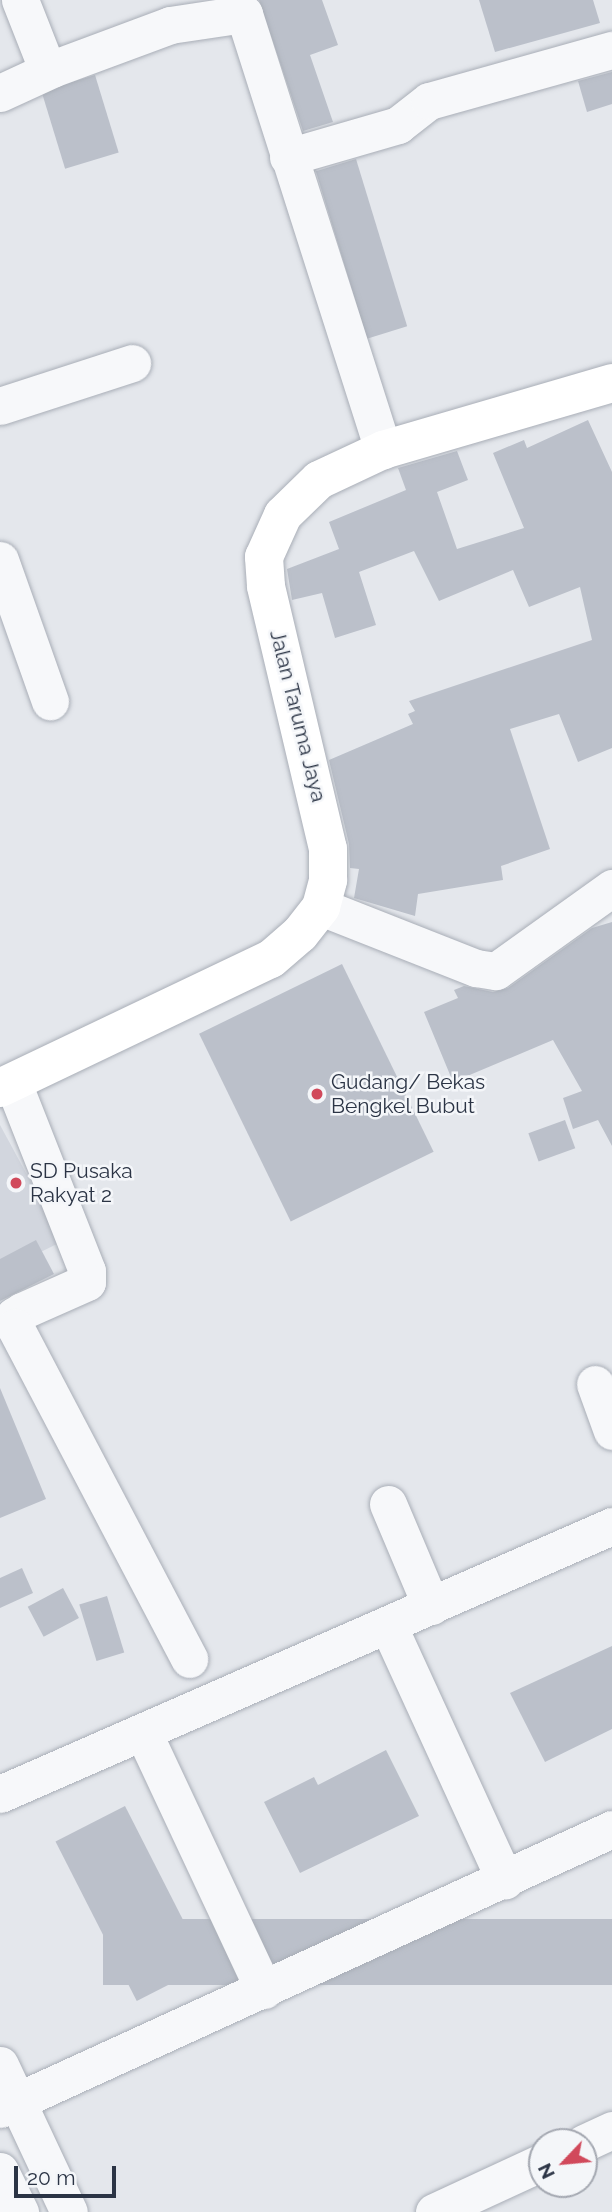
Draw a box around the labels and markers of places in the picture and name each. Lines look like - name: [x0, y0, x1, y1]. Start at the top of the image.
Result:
- place label: Gudang/ Bekas Bengkel Bubut: [331, 1069, 485, 1119]
- marker: Gudang/ Bekas Bengkel Bubut: [309, 1086, 325, 1102]
- place label: SD Pusaka Rakyat 2: [30, 1158, 133, 1208]
- marker: SD Pusaka Rakyat 2: [8, 1175, 24, 1191]

